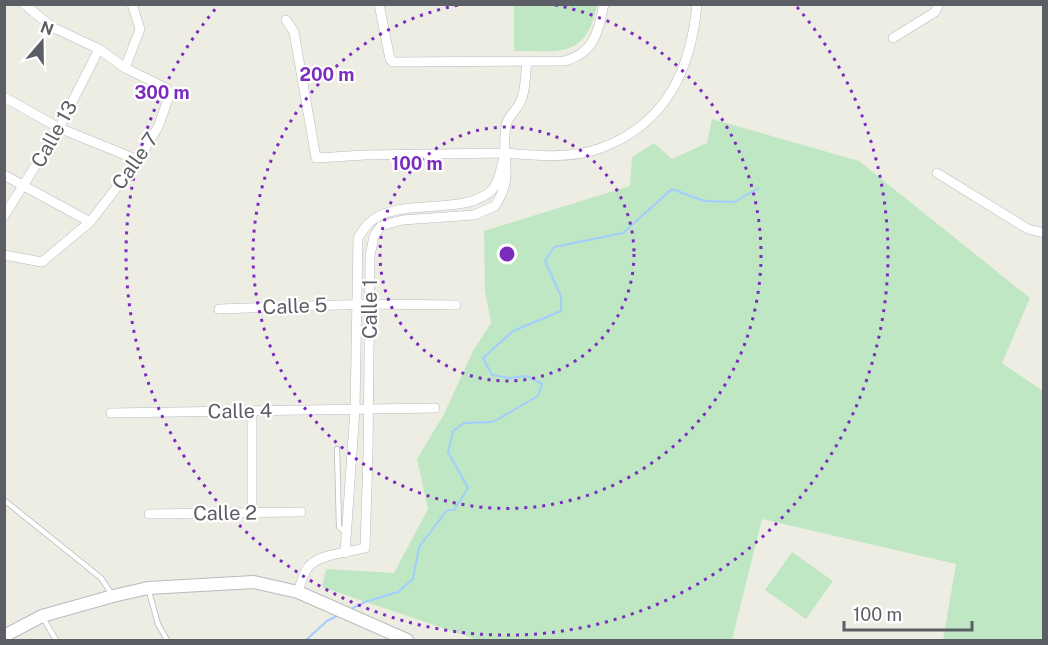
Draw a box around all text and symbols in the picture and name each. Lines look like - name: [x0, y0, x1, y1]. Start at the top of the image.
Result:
- north arrow: [12, 12, 72, 72]
- text: N: [38, 17, 56, 39]
- text: 200 m: [300, 64, 354, 85]
- text: 300 m: [134, 82, 190, 103]
- street label: Calle 13: [26, 96, 82, 172]
- street label: Calle 7: [107, 128, 163, 194]
- text: 100 m: [391, 153, 443, 174]
- centre of rings: [497, 244, 517, 264]
- street label: Calle 1: [358, 279, 382, 339]
- street label: Calle 5: [262, 293, 328, 319]
- street label: Calle 4: [207, 398, 273, 424]
- street label: Calle 2: [193, 500, 257, 526]
- scale bar: [844, 594, 972, 632]
- text: 100 m: [853, 604, 902, 625]

